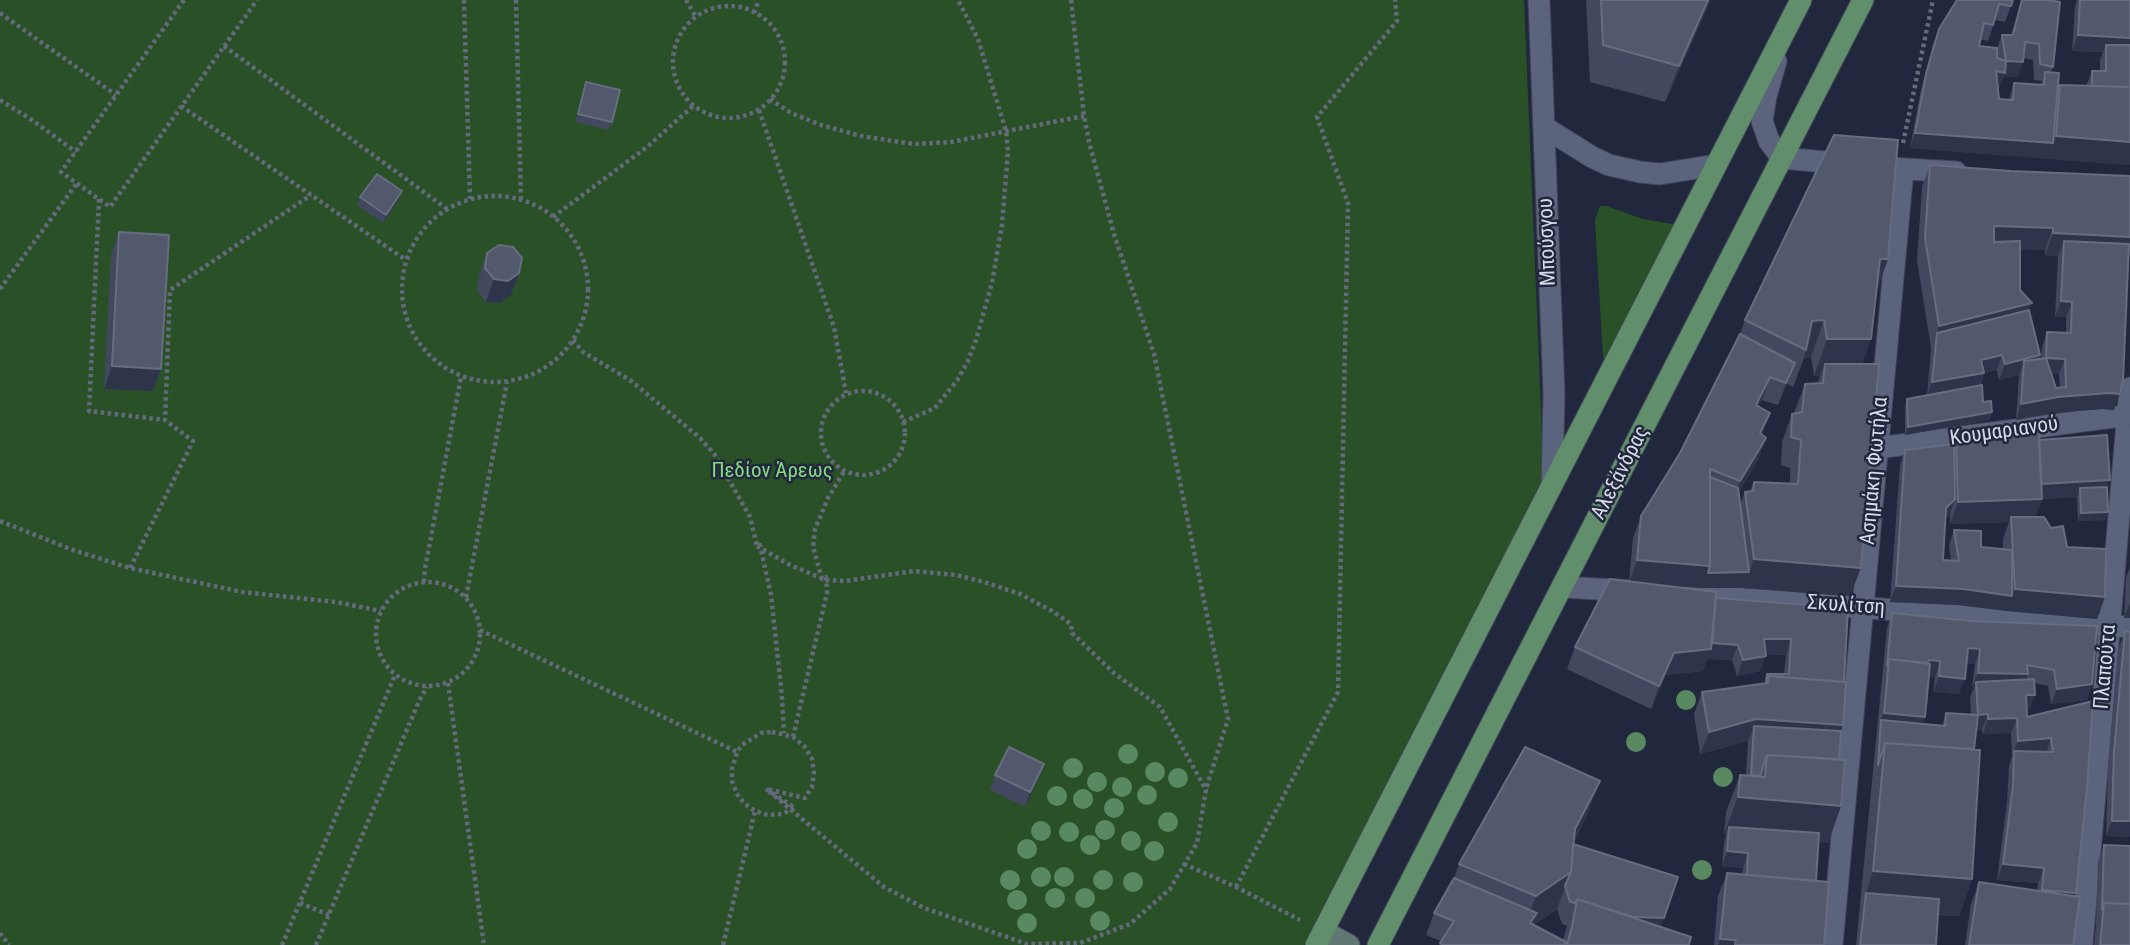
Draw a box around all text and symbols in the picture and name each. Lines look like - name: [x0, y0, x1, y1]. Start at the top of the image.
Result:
- street label: Μπούσγου: [1534, 198, 1562, 286]
- street label: Ασημάκη Φωτήλα: [1856, 396, 1894, 546]
- street label: Κουμαριανού: [1948, 412, 2060, 452]
- street label: Αλεξάνδρας: [1587, 422, 1655, 524]
- park label: Πεδίον Άρεως: [711, 459, 833, 485]
- street label: Σκυλίτση: [1806, 591, 1886, 621]
- street label: Πλαπούτα: [2090, 624, 2122, 710]

